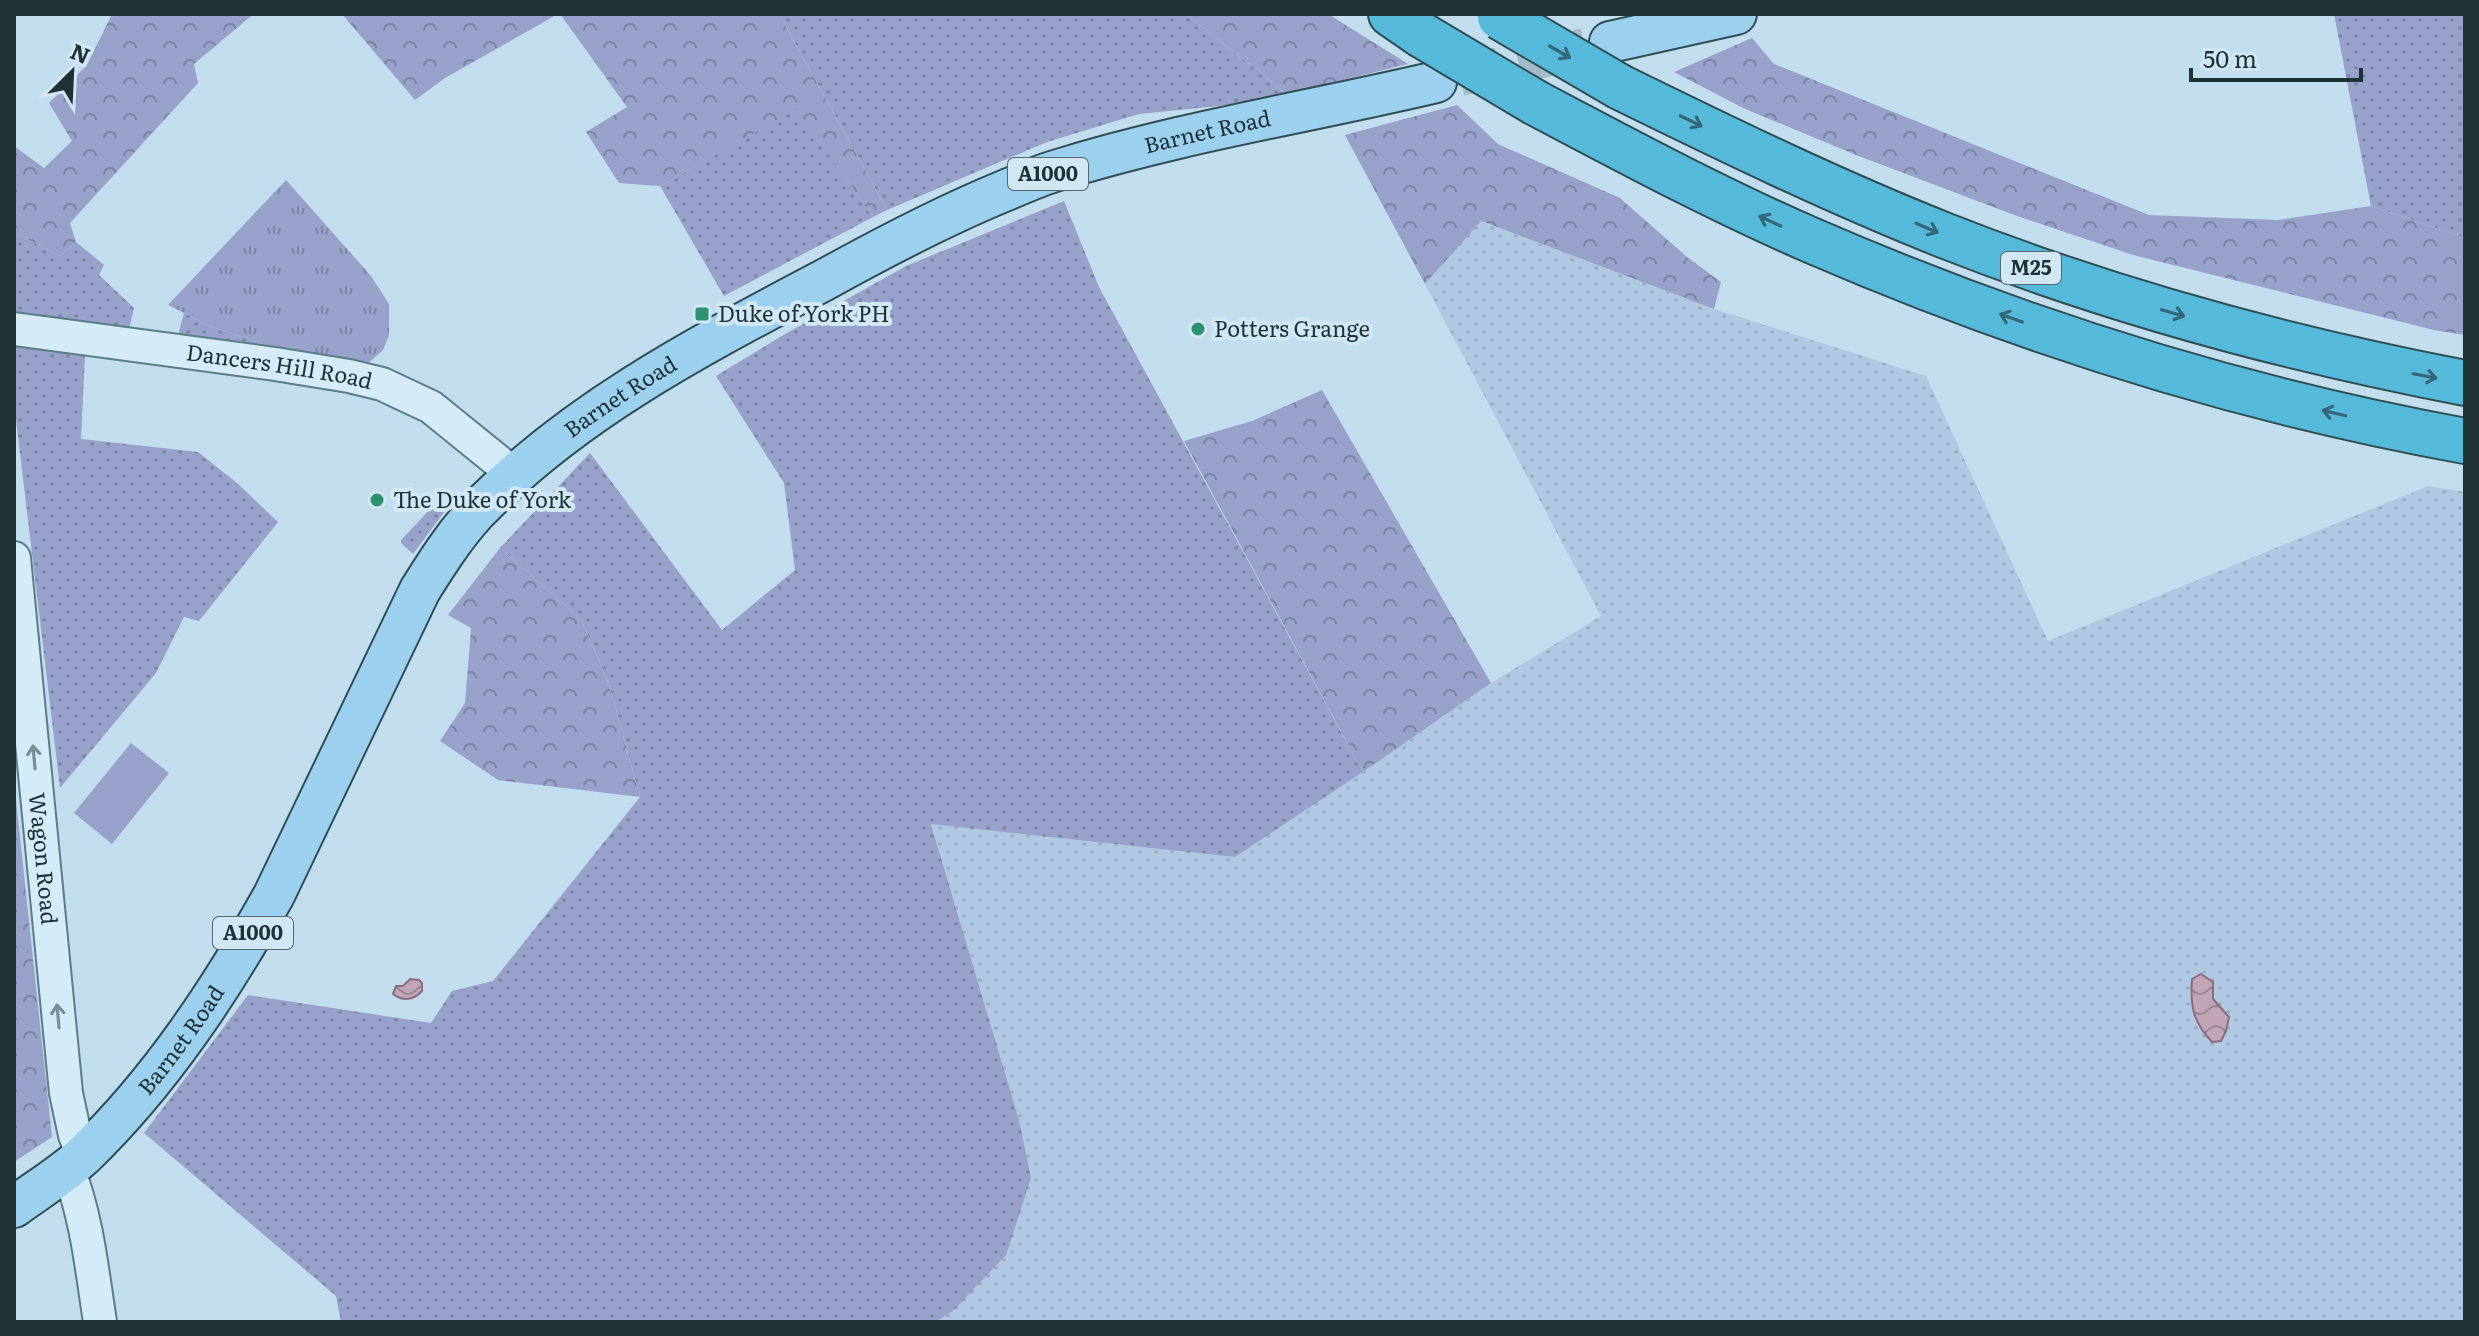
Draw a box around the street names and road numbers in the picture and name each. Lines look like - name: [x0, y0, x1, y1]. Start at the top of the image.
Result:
- street label: Barnet Road: [1140, 100, 1273, 161]
- road number: A1000: [1008, 158, 1088, 190]
- road number: M25: [2001, 252, 2061, 284]
- street label: Dancers Hill Road: [184, 334, 376, 396]
- street label: Barnet Road: [556, 346, 682, 445]
- street label: Wagon Road: [22, 791, 68, 926]
- road number: A1000: [213, 917, 293, 949]
- street label: Barnet Road: [129, 978, 231, 1101]

